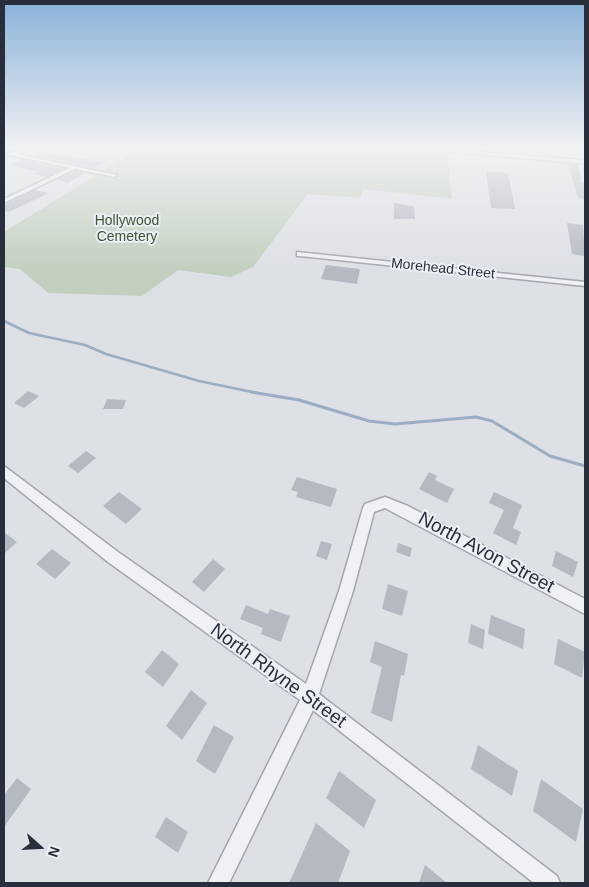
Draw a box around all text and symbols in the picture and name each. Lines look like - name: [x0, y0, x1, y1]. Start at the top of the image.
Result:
- park label: Hollywood Cemetery: [95, 213, 159, 246]
- street label: Morehead Street: [390, 255, 496, 283]
- street label: North Avon Street: [414, 508, 558, 598]
- street label: North Rhyne Street: [206, 619, 350, 733]
- north arrow: [15, 822, 65, 872]
- text: N: [45, 844, 63, 859]

